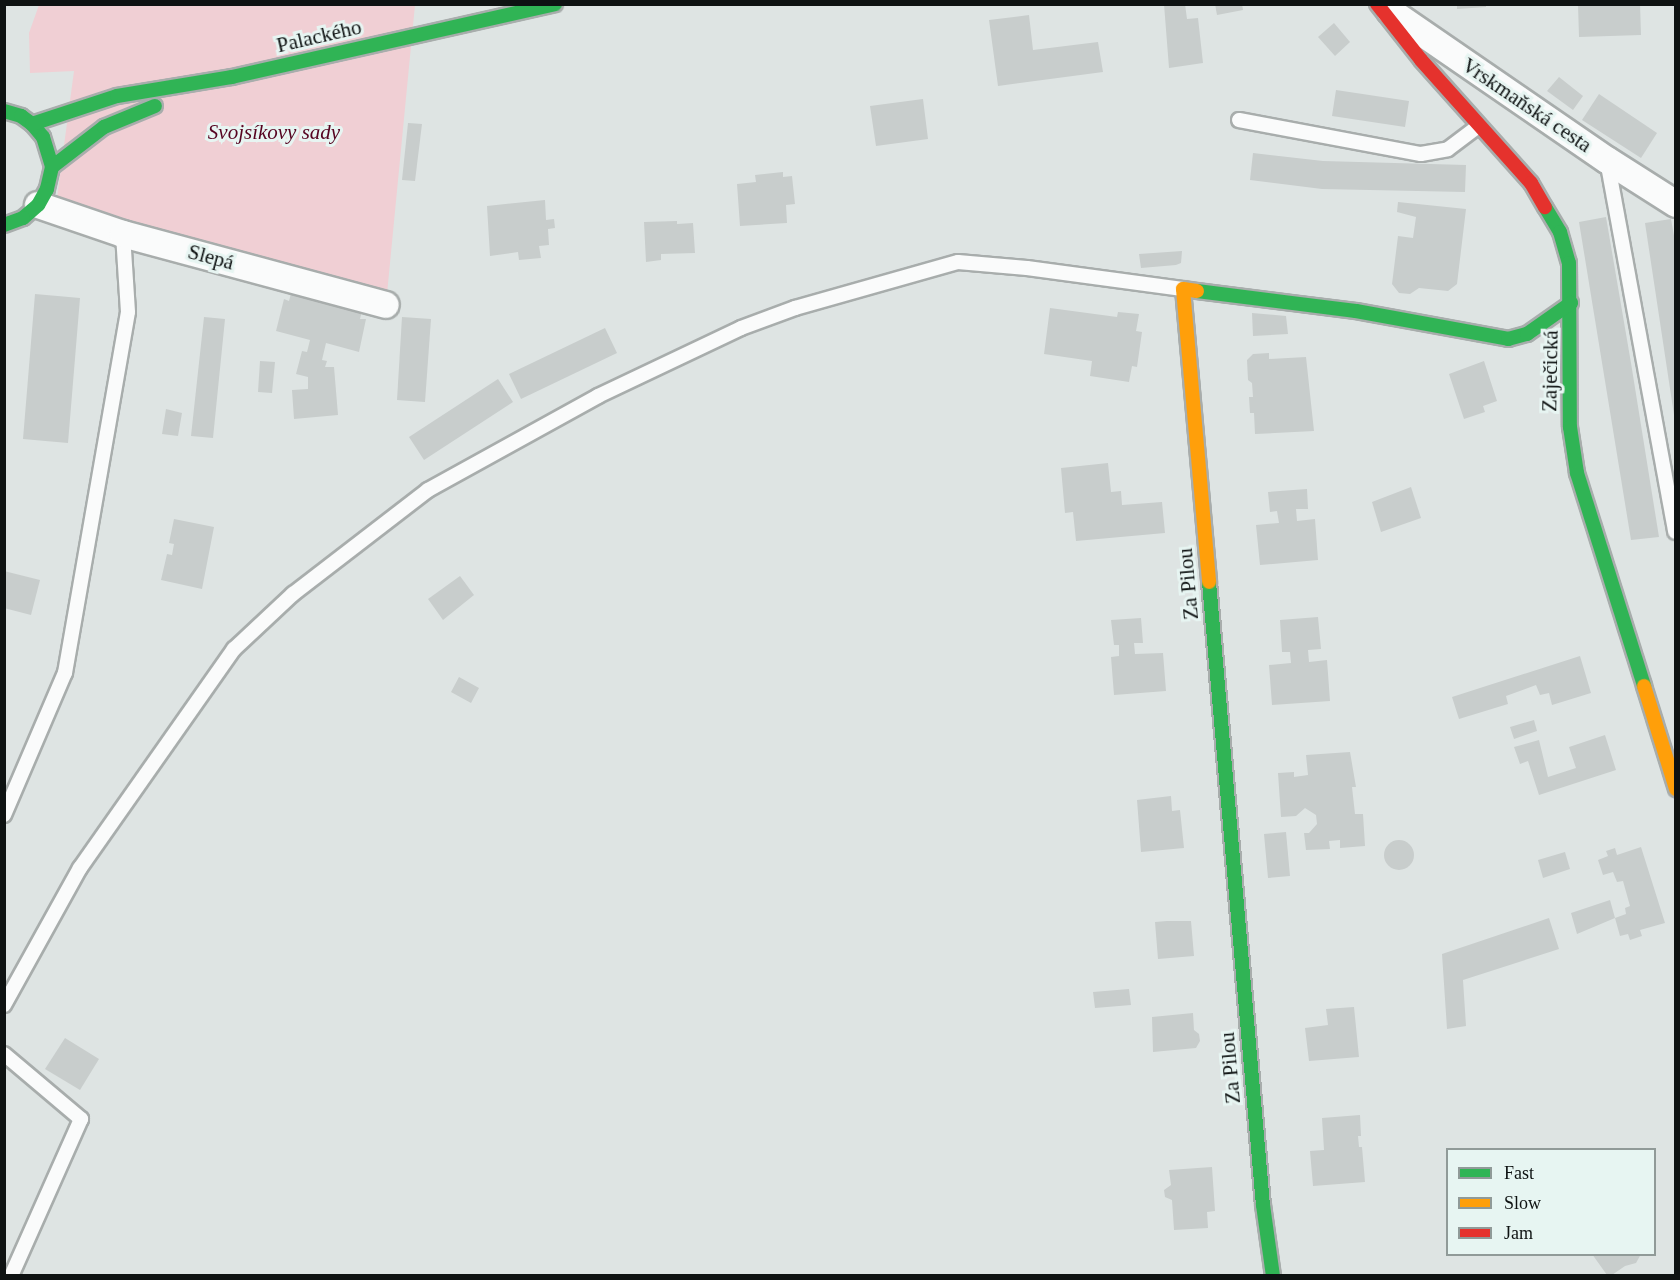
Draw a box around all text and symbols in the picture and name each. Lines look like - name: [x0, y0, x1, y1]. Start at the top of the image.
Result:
- street label: Palackého: [274, 14, 364, 58]
- street label: Vrskmaňská cesta: [1457, 52, 1597, 158]
- park label: Svojsíkovy sady: [208, 119, 340, 145]
- street label: Slepá: [185, 239, 237, 275]
- street label: Zaječická: [1537, 330, 1563, 412]
- street label: Za Pilou: [1172, 547, 1204, 621]
- street label: Za Pilou: [1214, 1031, 1246, 1105]
- legend: [1446, 1148, 1656, 1256]
- text: Fast: [1504, 1163, 1534, 1183]
- text: Slow: [1504, 1193, 1541, 1213]
- text: Jam: [1504, 1223, 1533, 1243]

